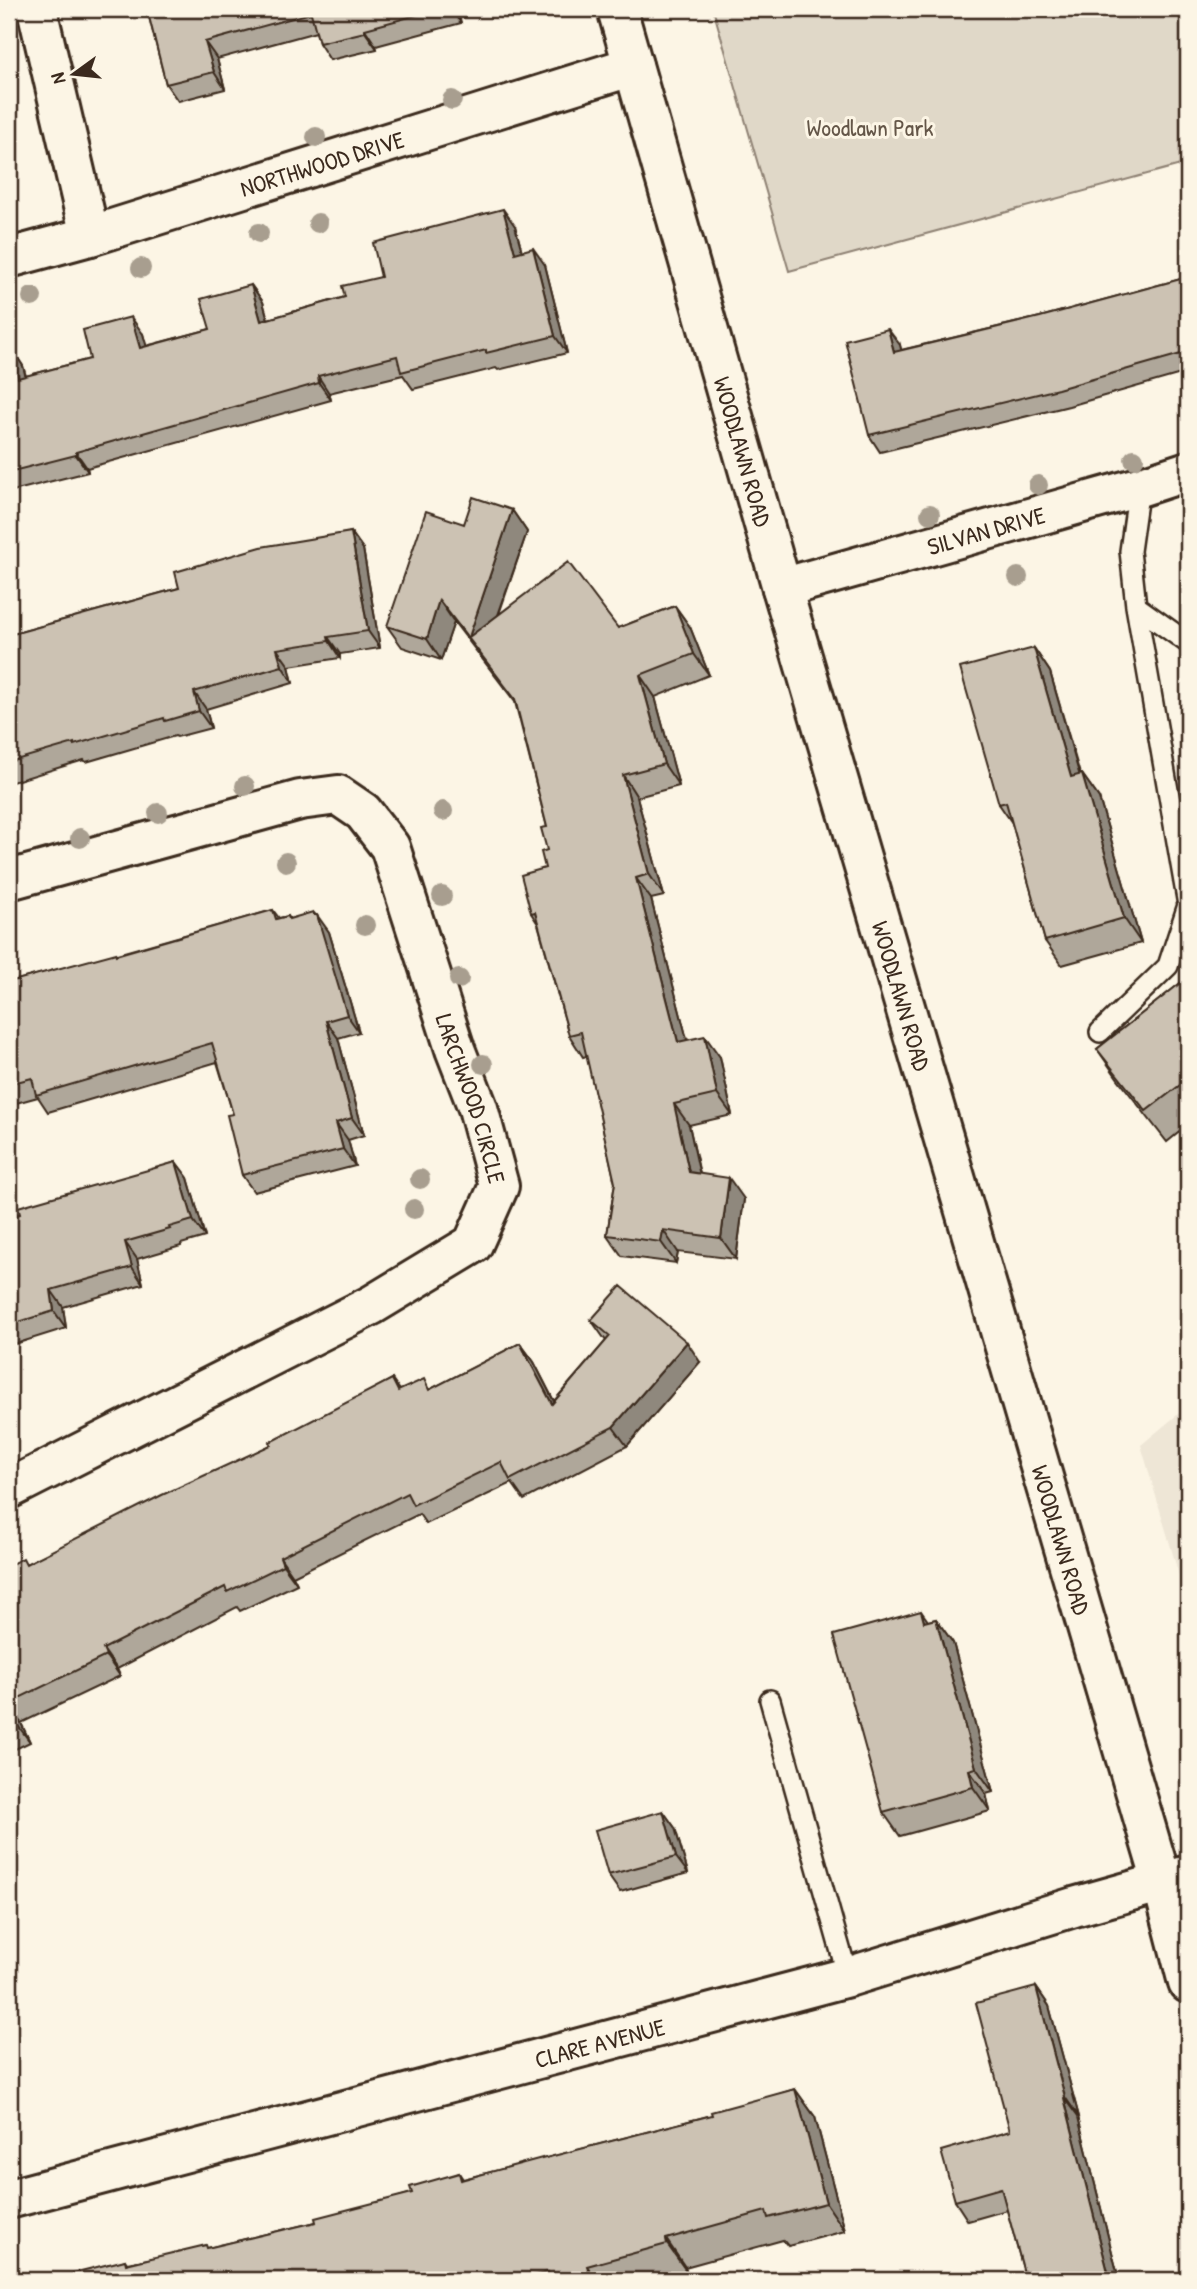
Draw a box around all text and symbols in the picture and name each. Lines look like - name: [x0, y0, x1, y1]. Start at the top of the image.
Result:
- north arrow: [38, 38, 108, 108]
- text: N: [44, 70, 71, 87]
- park label: Woodlawn Park: [807, 111, 933, 143]
- street label: NORTHWOOD DRIVE: [236, 123, 408, 204]
- street label: WOODLAWN ROAD: [707, 373, 780, 530]
- street label: SILVAN DRIVE: [923, 498, 1049, 562]
- street label: WOODLAWN ROAD: [865, 917, 939, 1075]
- street label: LARCHWOOD CIRCLE: [429, 1010, 514, 1187]
- street label: WOODLAWN ROAD: [1024, 1461, 1099, 1619]
- street label: CLARE AVENUE: [531, 2010, 669, 2075]

